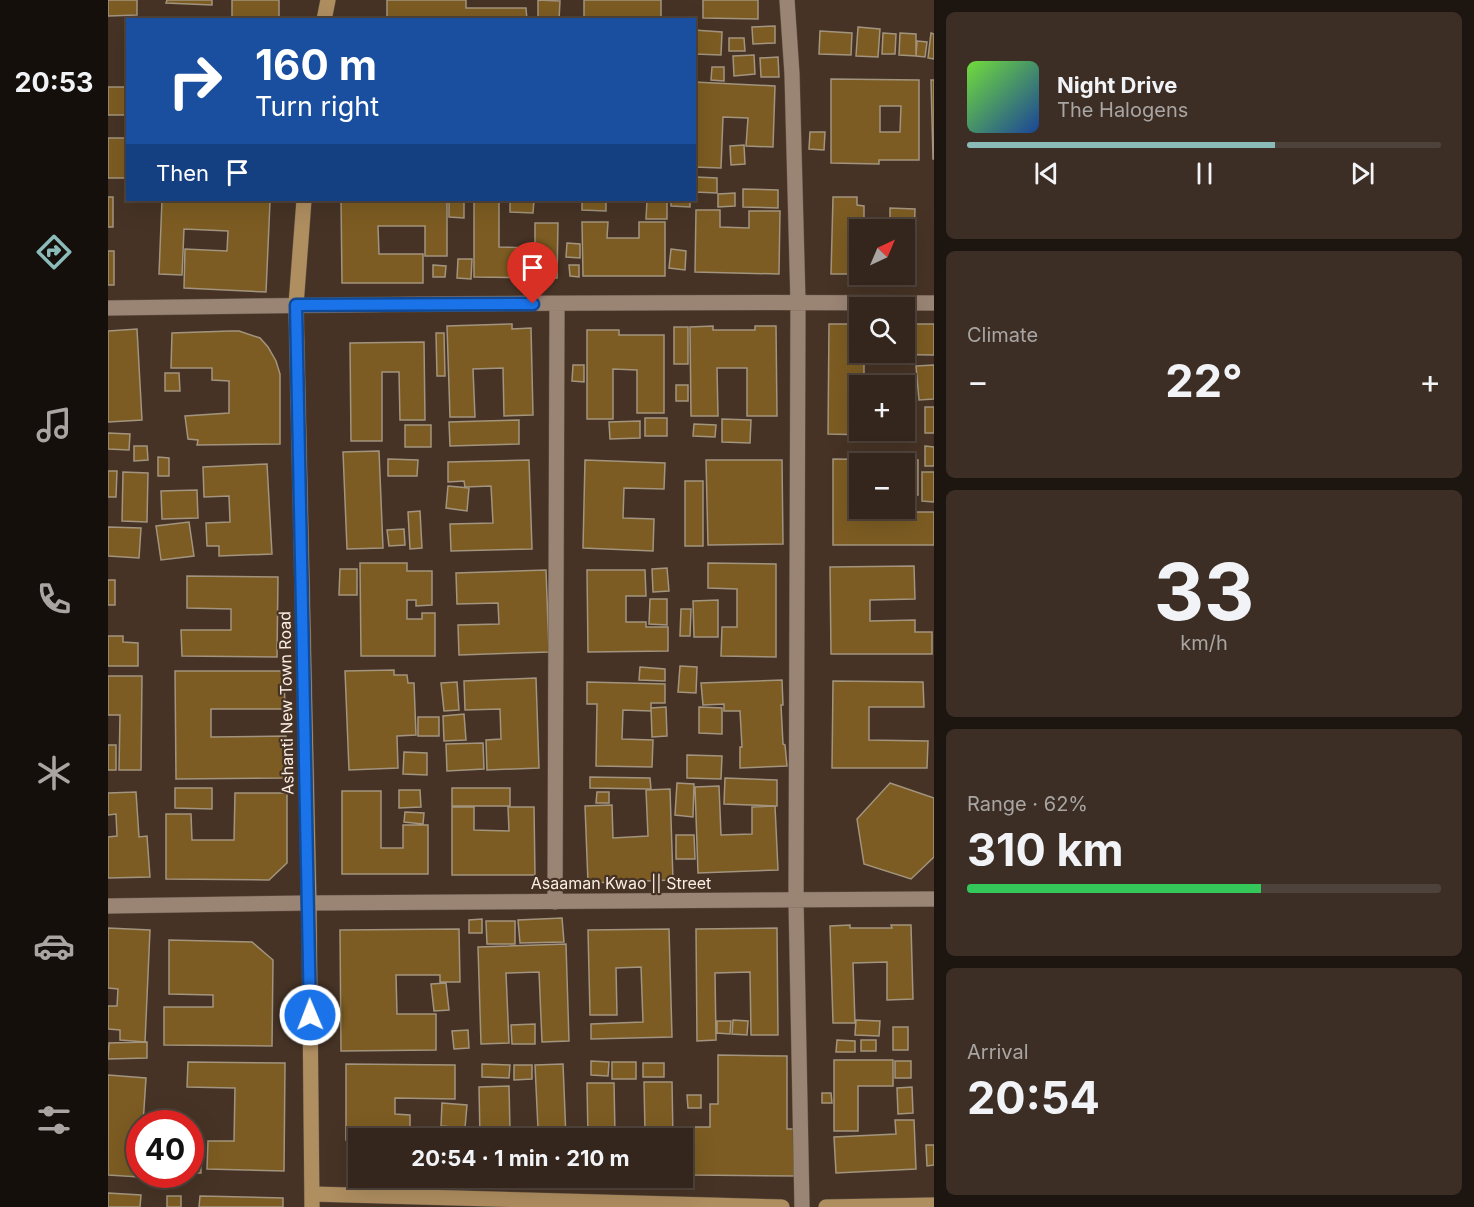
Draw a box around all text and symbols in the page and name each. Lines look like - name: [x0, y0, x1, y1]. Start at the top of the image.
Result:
- text: 160 m: [255, 39, 377, 90]
- icon: right: [156, 42, 234, 120]
- text: 20:53: [15, 66, 93, 99]
- text: Night Drive: [1057, 72, 1177, 98]
- text: Turn right: [255, 90, 379, 123]
- text: The Halogens: [1057, 98, 1188, 122]
- icon: arrive: [221, 156, 254, 189]
- icon: previous: [1030, 157, 1063, 190]
- icon: pause: [1188, 157, 1221, 190]
- icon: next: [1346, 157, 1379, 190]
- text: Then: [156, 160, 209, 186]
- north arrow: [849, 219, 915, 285]
- map controls: [849, 219, 915, 519]
- icon: directions: [33, 231, 75, 273]
- pin: [507, 242, 558, 304]
- icon: arrive: [516, 251, 549, 284]
- button: search: [849, 297, 915, 363]
- text: Climate: [967, 323, 1038, 347]
- text: 22°: [1165, 353, 1243, 408]
- text: −: [967, 361, 989, 401]
- text: +: [1419, 361, 1441, 401]
- button: +: [849, 375, 915, 441]
- icon: music: [33, 404, 75, 446]
- button: −: [849, 453, 915, 519]
- text: 33: [1154, 544, 1254, 639]
- icon: phone: [33, 578, 75, 620]
- street label: Ashanti New Town Road: [274, 611, 298, 795]
- text: km/h: [1180, 631, 1228, 655]
- icon: climate: [33, 752, 75, 794]
- text: Range · 62%: [967, 792, 1088, 816]
- text: 310 km: [967, 822, 1124, 877]
- street label: Asaaman Kwao || Street: [531, 873, 711, 893]
- icon: car: [33, 925, 75, 967]
- position arrow: [278, 983, 342, 1047]
- text: Arrival: [967, 1040, 1029, 1064]
- text: 20:54: [967, 1070, 1100, 1125]
- icon: filters: [33, 1099, 75, 1141]
- speed limit sign: 40: [126, 1110, 204, 1188]
- text: 20:54 · 1 min · 210 m: [411, 1145, 630, 1171]

